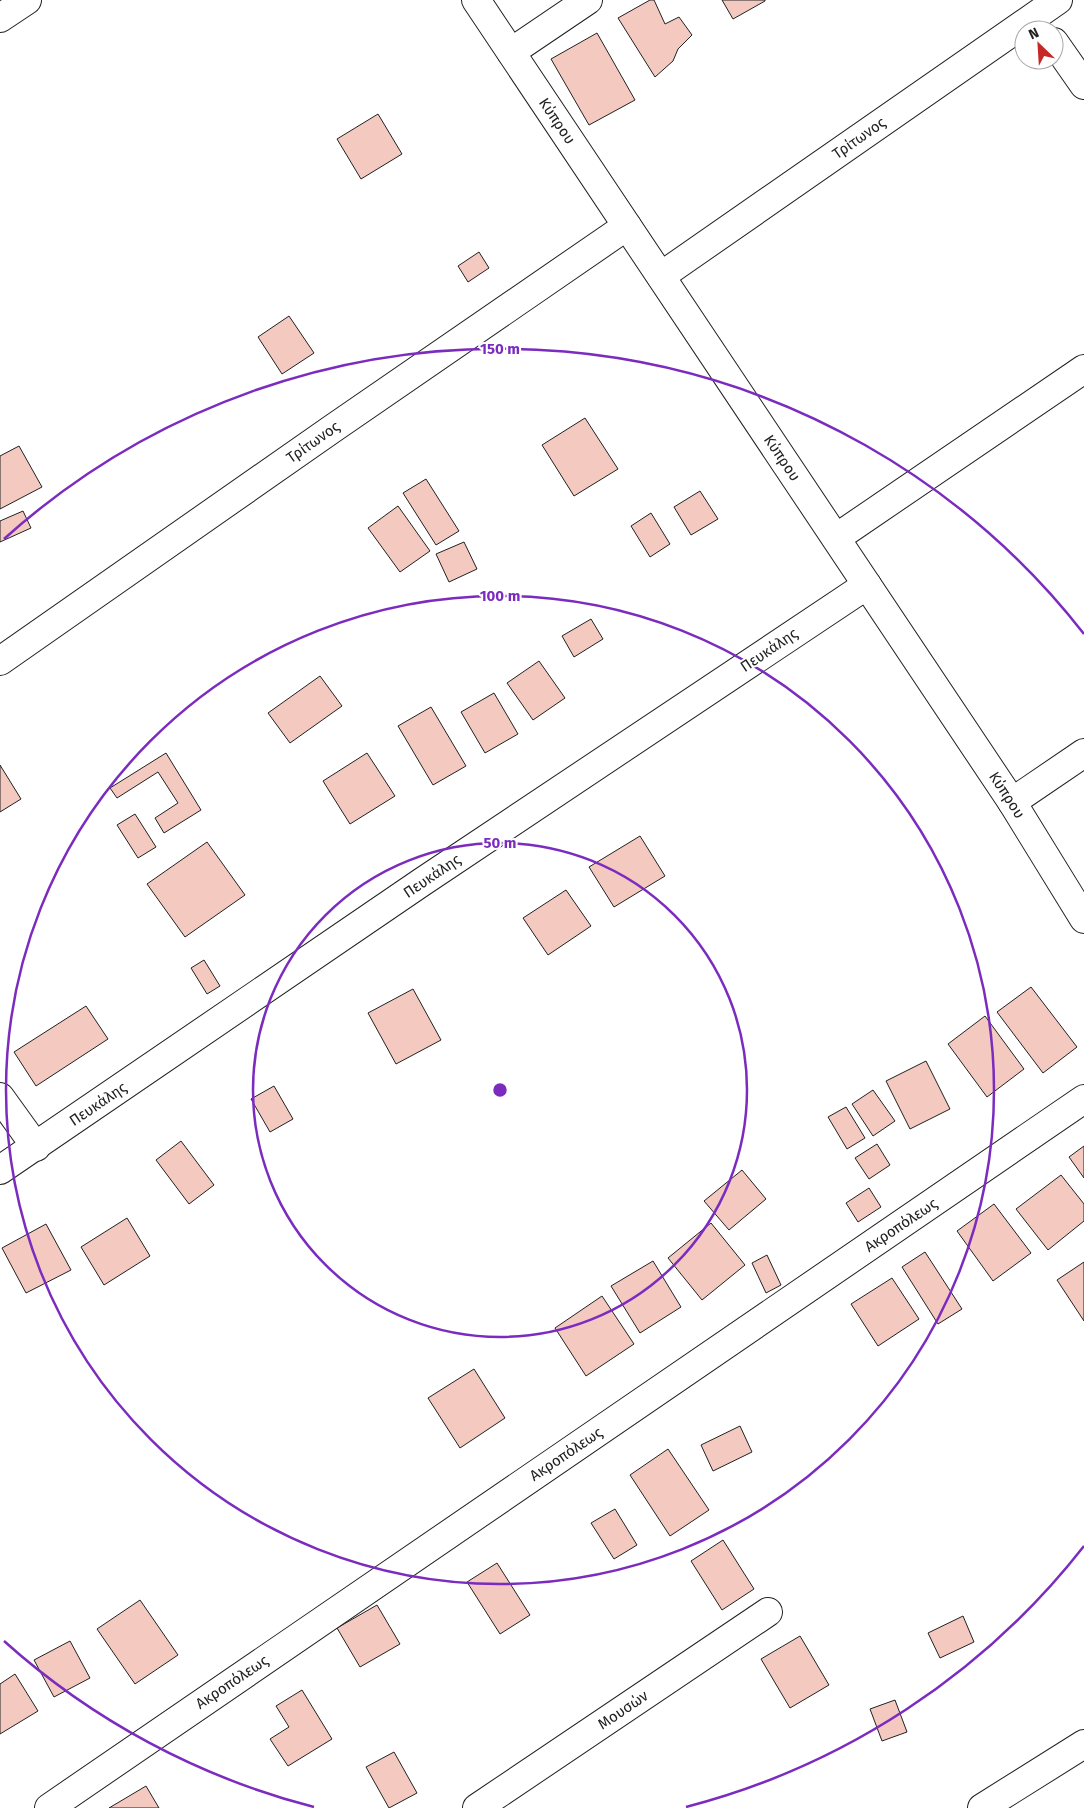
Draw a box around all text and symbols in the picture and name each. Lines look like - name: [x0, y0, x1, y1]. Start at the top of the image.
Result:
- north arrow: [1014, 20, 1064, 70]
- text: N: [1026, 24, 1042, 43]
- street label: Κύπρου: [535, 94, 579, 148]
- street label: Τρίτωνος: [829, 113, 889, 163]
- text: 150 m: [480, 340, 520, 358]
- street label: Τρίτωνος: [283, 417, 343, 467]
- street label: Κύπρου: [760, 431, 804, 485]
- text: 100 m: [480, 587, 520, 605]
- street label: Πευκάλης: [737, 624, 801, 676]
- street label: Κύπρου: [985, 768, 1029, 822]
- text: 50 m: [483, 834, 517, 852]
- street label: Πευκάλης: [400, 850, 464, 902]
- street label: Πευκάλης: [66, 1078, 130, 1130]
- centre of rings: [491, 1081, 509, 1099]
- street label: Ακροπόλεως: [861, 1194, 941, 1256]
- street label: Ακροπόλεως: [526, 1423, 606, 1485]
- street label: Ακροπόλεως: [192, 1651, 272, 1713]
- street label: Μουσών: [594, 1686, 652, 1733]

